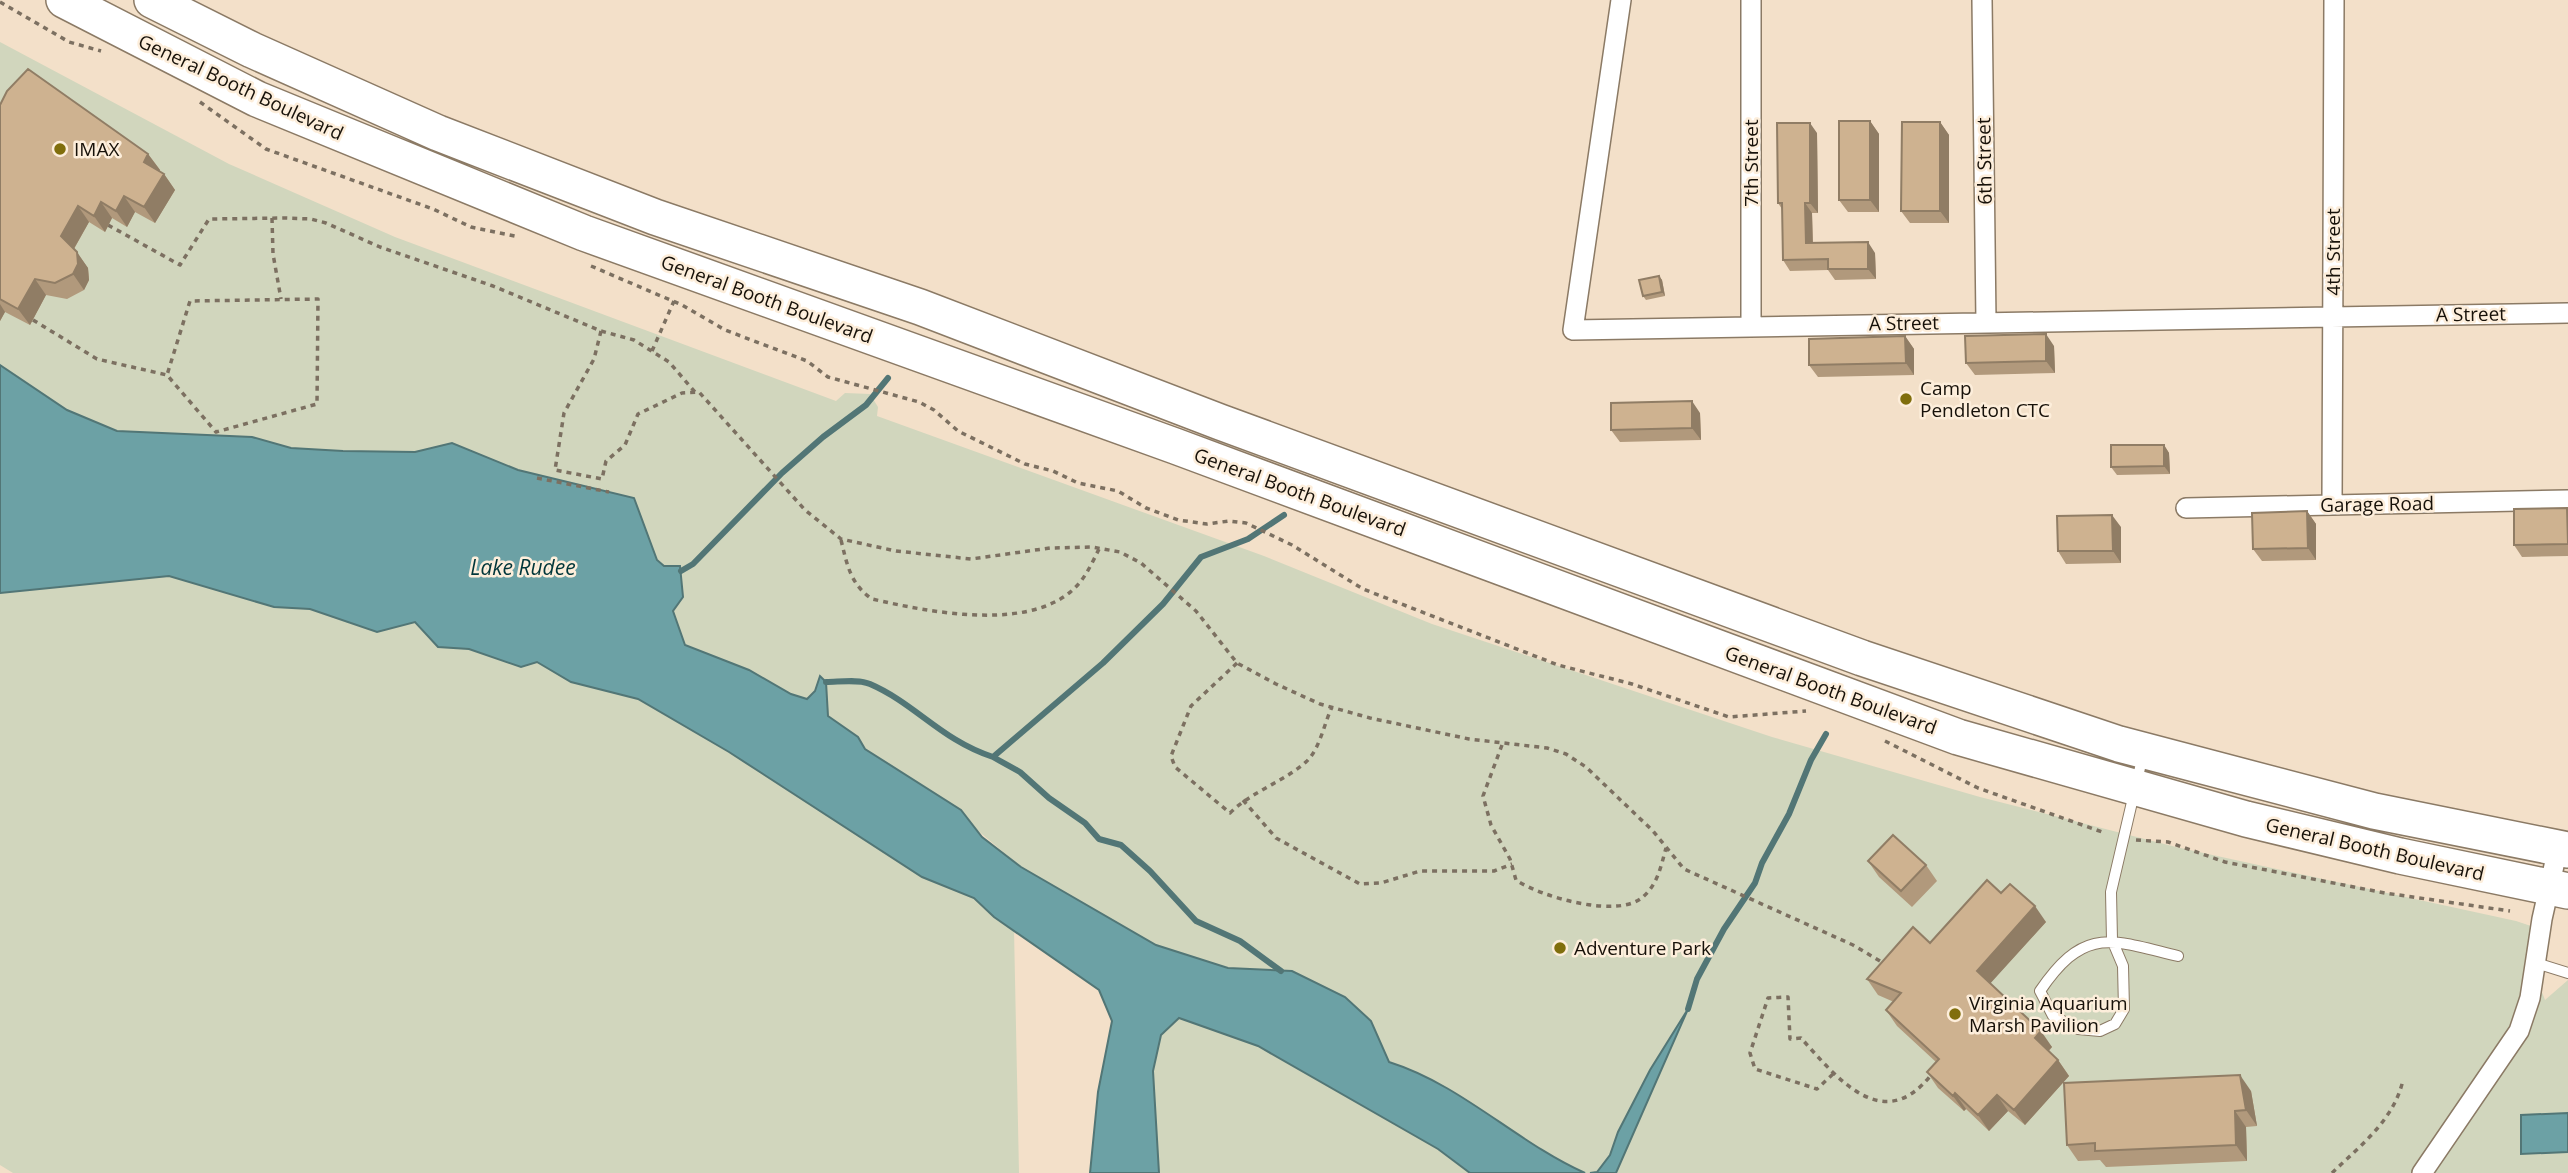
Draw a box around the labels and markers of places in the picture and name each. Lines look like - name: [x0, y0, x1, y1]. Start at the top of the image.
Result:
- place label: IMAX: [74, 136, 119, 162]
- marker: IMAX: [52, 141, 68, 157]
- place label: Camp Pendleton CTC: [1920, 375, 2050, 423]
- marker: Camp Pendleton CTC: [1898, 391, 1914, 407]
- place label: Adventure Park: [1574, 935, 1711, 961]
- marker: Adventure Park: [1552, 940, 1568, 956]
- place label: Virginia Aquarium Marsh Pavilion: [1969, 990, 2128, 1038]
- marker: Virginia Aquarium Marsh Pavilion: [1947, 1006, 1963, 1022]

